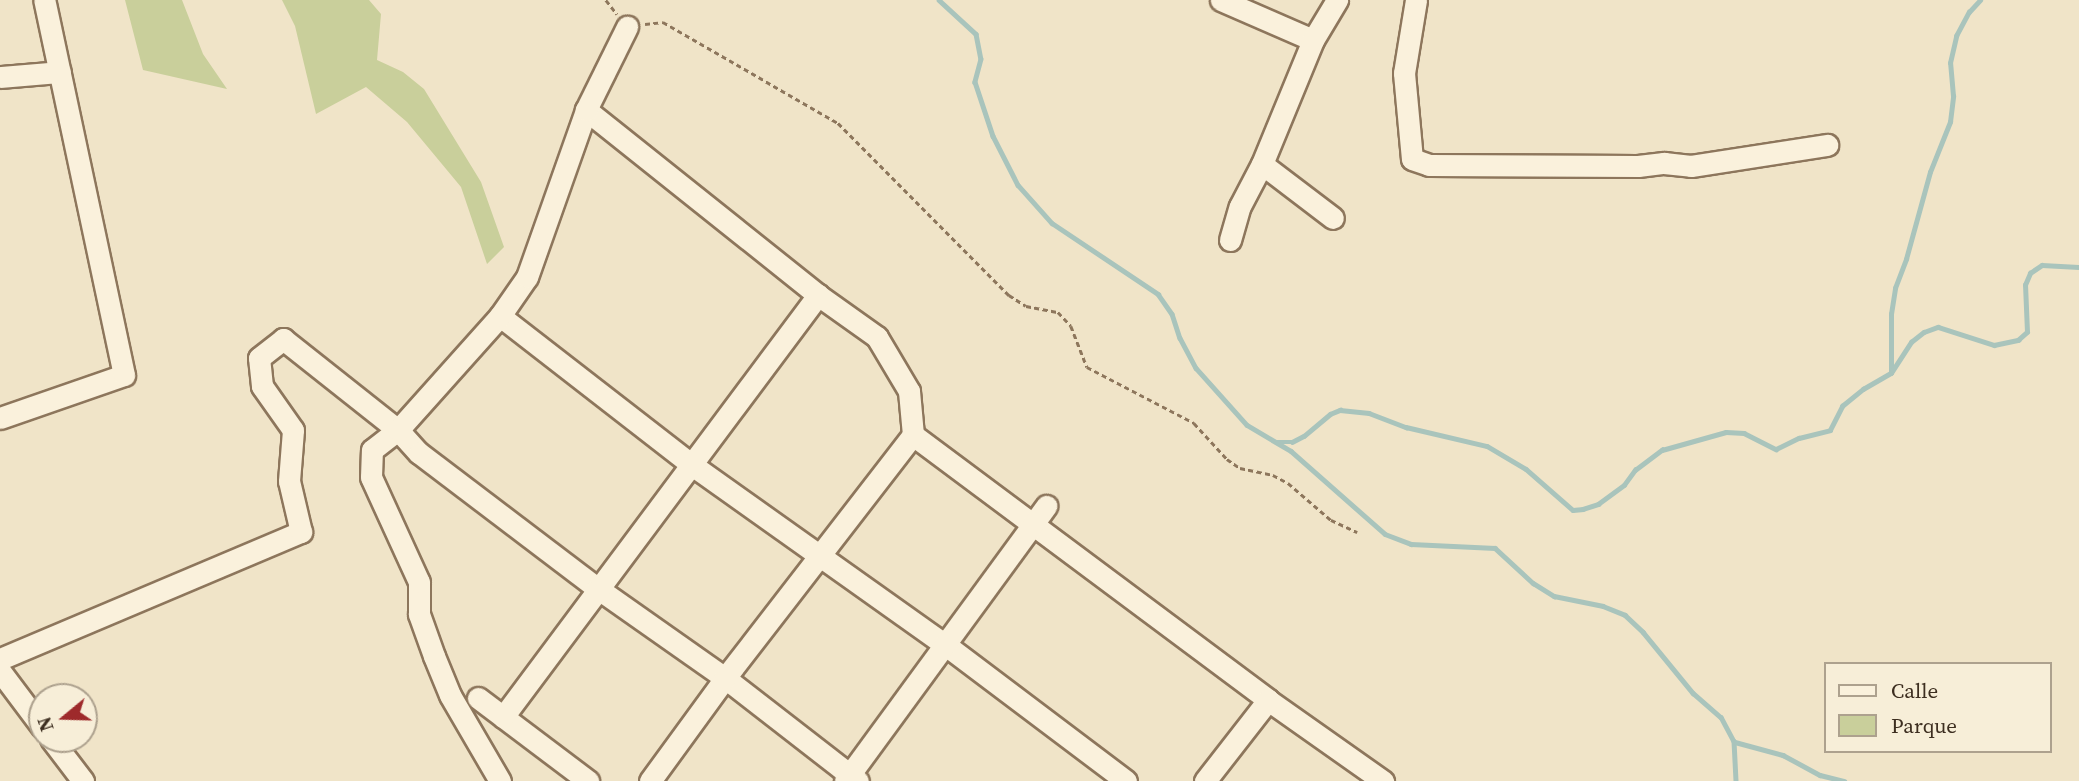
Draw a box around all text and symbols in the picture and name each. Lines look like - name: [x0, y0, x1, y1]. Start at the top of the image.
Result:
- legend: [1824, 662, 2051, 753]
- text: Calle: [1891, 676, 1938, 705]
- north arrow: [28, 683, 98, 753]
- text: Parque: [1891, 711, 1957, 740]
- text: N: [30, 713, 60, 735]

